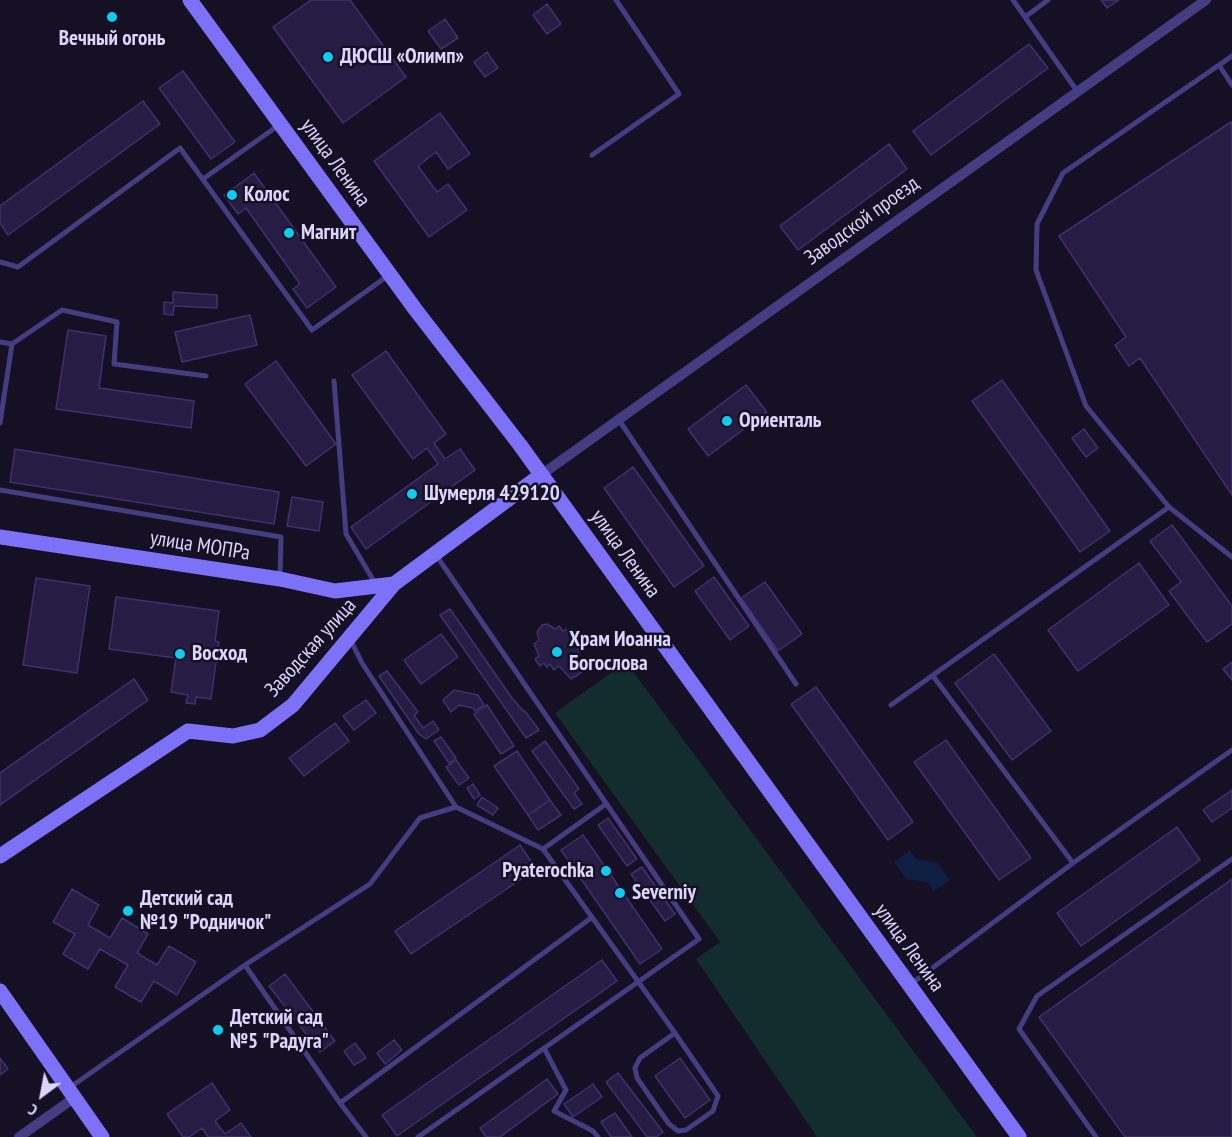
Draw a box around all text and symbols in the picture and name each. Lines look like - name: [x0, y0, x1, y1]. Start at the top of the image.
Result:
- marker: Вечный огонь: [105, 10, 119, 24]
- place label: Вечный огонь: [59, 26, 165, 52]
- place label: ДЮСШ «Олимп»: [340, 44, 464, 70]
- marker: ДЮСШ «Олимп»: [321, 50, 335, 64]
- street label: улица Ленина: [295, 114, 375, 212]
- street label: Заводской проезд: [800, 171, 924, 271]
- place label: Колос: [244, 182, 290, 208]
- marker: Колос: [225, 188, 239, 202]
- place label: Магнит: [301, 220, 356, 246]
- marker: Магнит: [282, 226, 296, 240]
- place label: Ориенталь: [739, 408, 821, 434]
- marker: Ориенталь: [720, 414, 734, 428]
- place label: Шумерля 429120: [424, 481, 560, 507]
- marker: Шумерля 429120: [405, 487, 419, 501]
- street label: улица Ленина: [585, 505, 665, 603]
- street label: улица МОПРа: [148, 526, 252, 566]
- street label: Заводская улица: [260, 594, 362, 702]
- place label: Храм Иоанна Богослова: [569, 627, 671, 677]
- place label: Восход: [192, 641, 247, 667]
- marker: Храм Иоанна Богослова: [550, 645, 564, 659]
- marker: Восход: [173, 647, 187, 661]
- place label: Pyaterochka: [502, 858, 594, 884]
- marker: Pyaterochka: [599, 864, 613, 878]
- place label: Severniy: [632, 880, 696, 906]
- place label: Детский сад №19 "Родничок": [140, 886, 271, 936]
- marker: Severniy: [613, 886, 627, 900]
- street label: улица Ленина: [869, 899, 949, 997]
- marker: Детский сад №19 "Родничок": [121, 904, 135, 918]
- place label: Детский сад №5 "Радуга": [230, 1005, 329, 1055]
- marker: Детский сад №5 "Радуга": [211, 1023, 225, 1037]
- north arrow: [12, 1065, 72, 1125]
- text: С: [24, 1100, 41, 1121]

